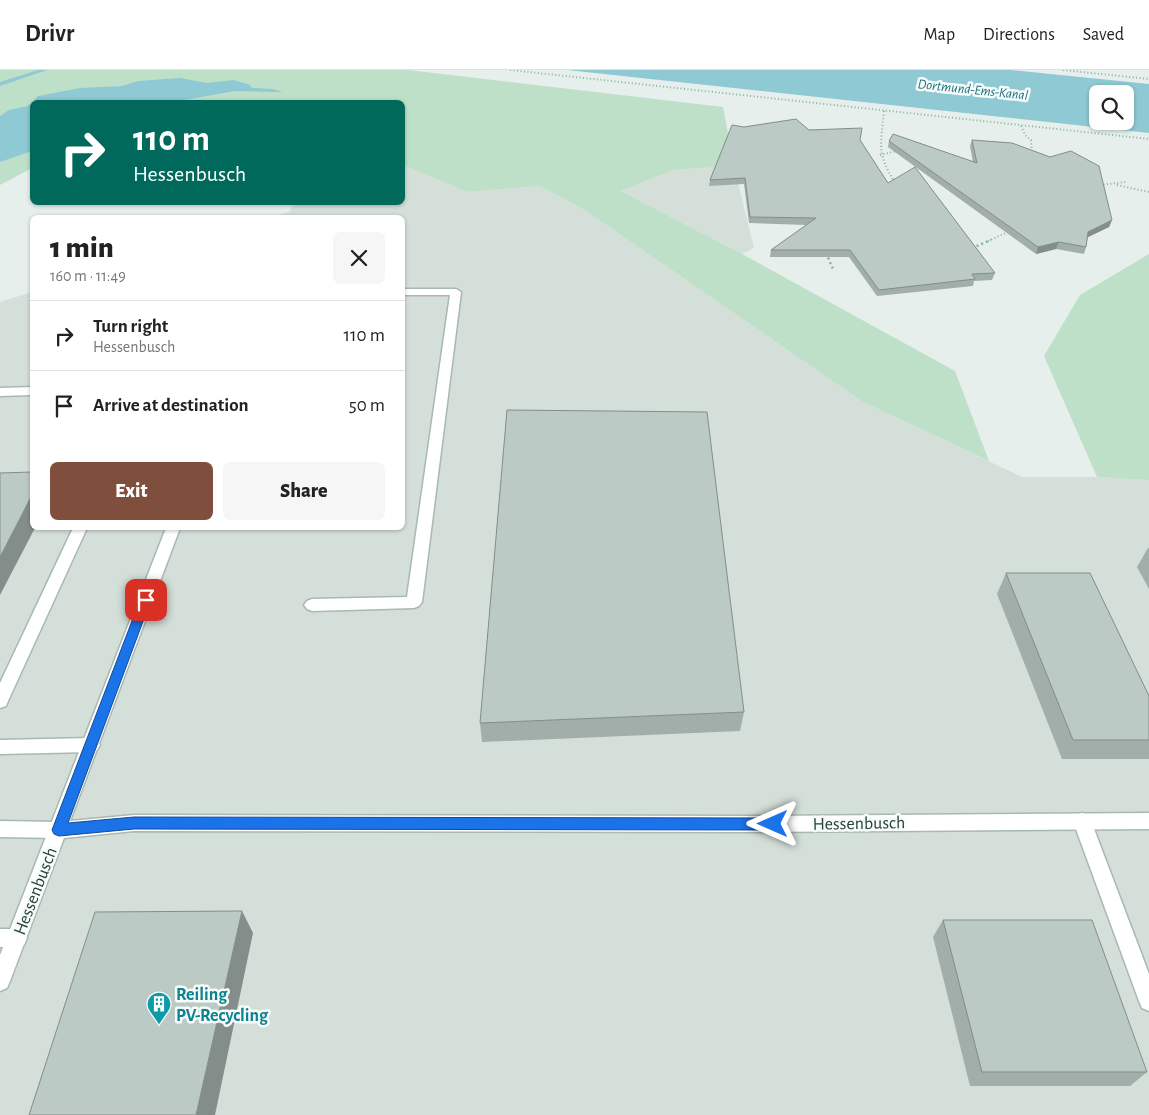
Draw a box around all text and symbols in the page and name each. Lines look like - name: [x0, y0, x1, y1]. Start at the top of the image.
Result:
- text: Drivr: [25, 22, 74, 46]
- text: Map: [924, 26, 955, 44]
- text: Directions: [983, 26, 1055, 44]
- text: Saved: [1083, 26, 1124, 44]
- water label: Dortmund-Ems-Kanal: [917, 77, 1029, 103]
- map controls: [1089, 85, 1134, 130]
- button: search: [1089, 85, 1134, 130]
- icon: right: [50, 120, 115, 185]
- text: 110 m: [133, 122, 210, 157]
- text: Hessenbusch: [133, 163, 246, 185]
- button: close: [333, 232, 385, 284]
- text: 1 min: [50, 233, 114, 263]
- text: 160 m · 11:49: [50, 268, 126, 284]
- text: Turn right: [93, 317, 168, 336]
- icon: right: [50, 322, 78, 350]
- text: 110 m: [344, 326, 385, 345]
- text: Hessenbusch: [93, 339, 175, 355]
- icon: arrive: [50, 392, 78, 420]
- text: Arrive at destination: [93, 396, 249, 415]
- text: 50 m: [349, 396, 385, 415]
- button: Exit: [50, 462, 213, 520]
- button: Share: [223, 462, 385, 520]
- pin: [125, 579, 167, 621]
- icon: arrive: [132, 586, 160, 614]
- position arrow: [746, 797, 798, 849]
- street label: Hessenbusch: [813, 814, 905, 834]
- street label: Hessenbusch: [11, 845, 61, 938]
- place label: Reiling PV-Recycling: [176, 986, 269, 1025]
- building icon: Reiling PV-Recycling: [146, 991, 172, 1025]

